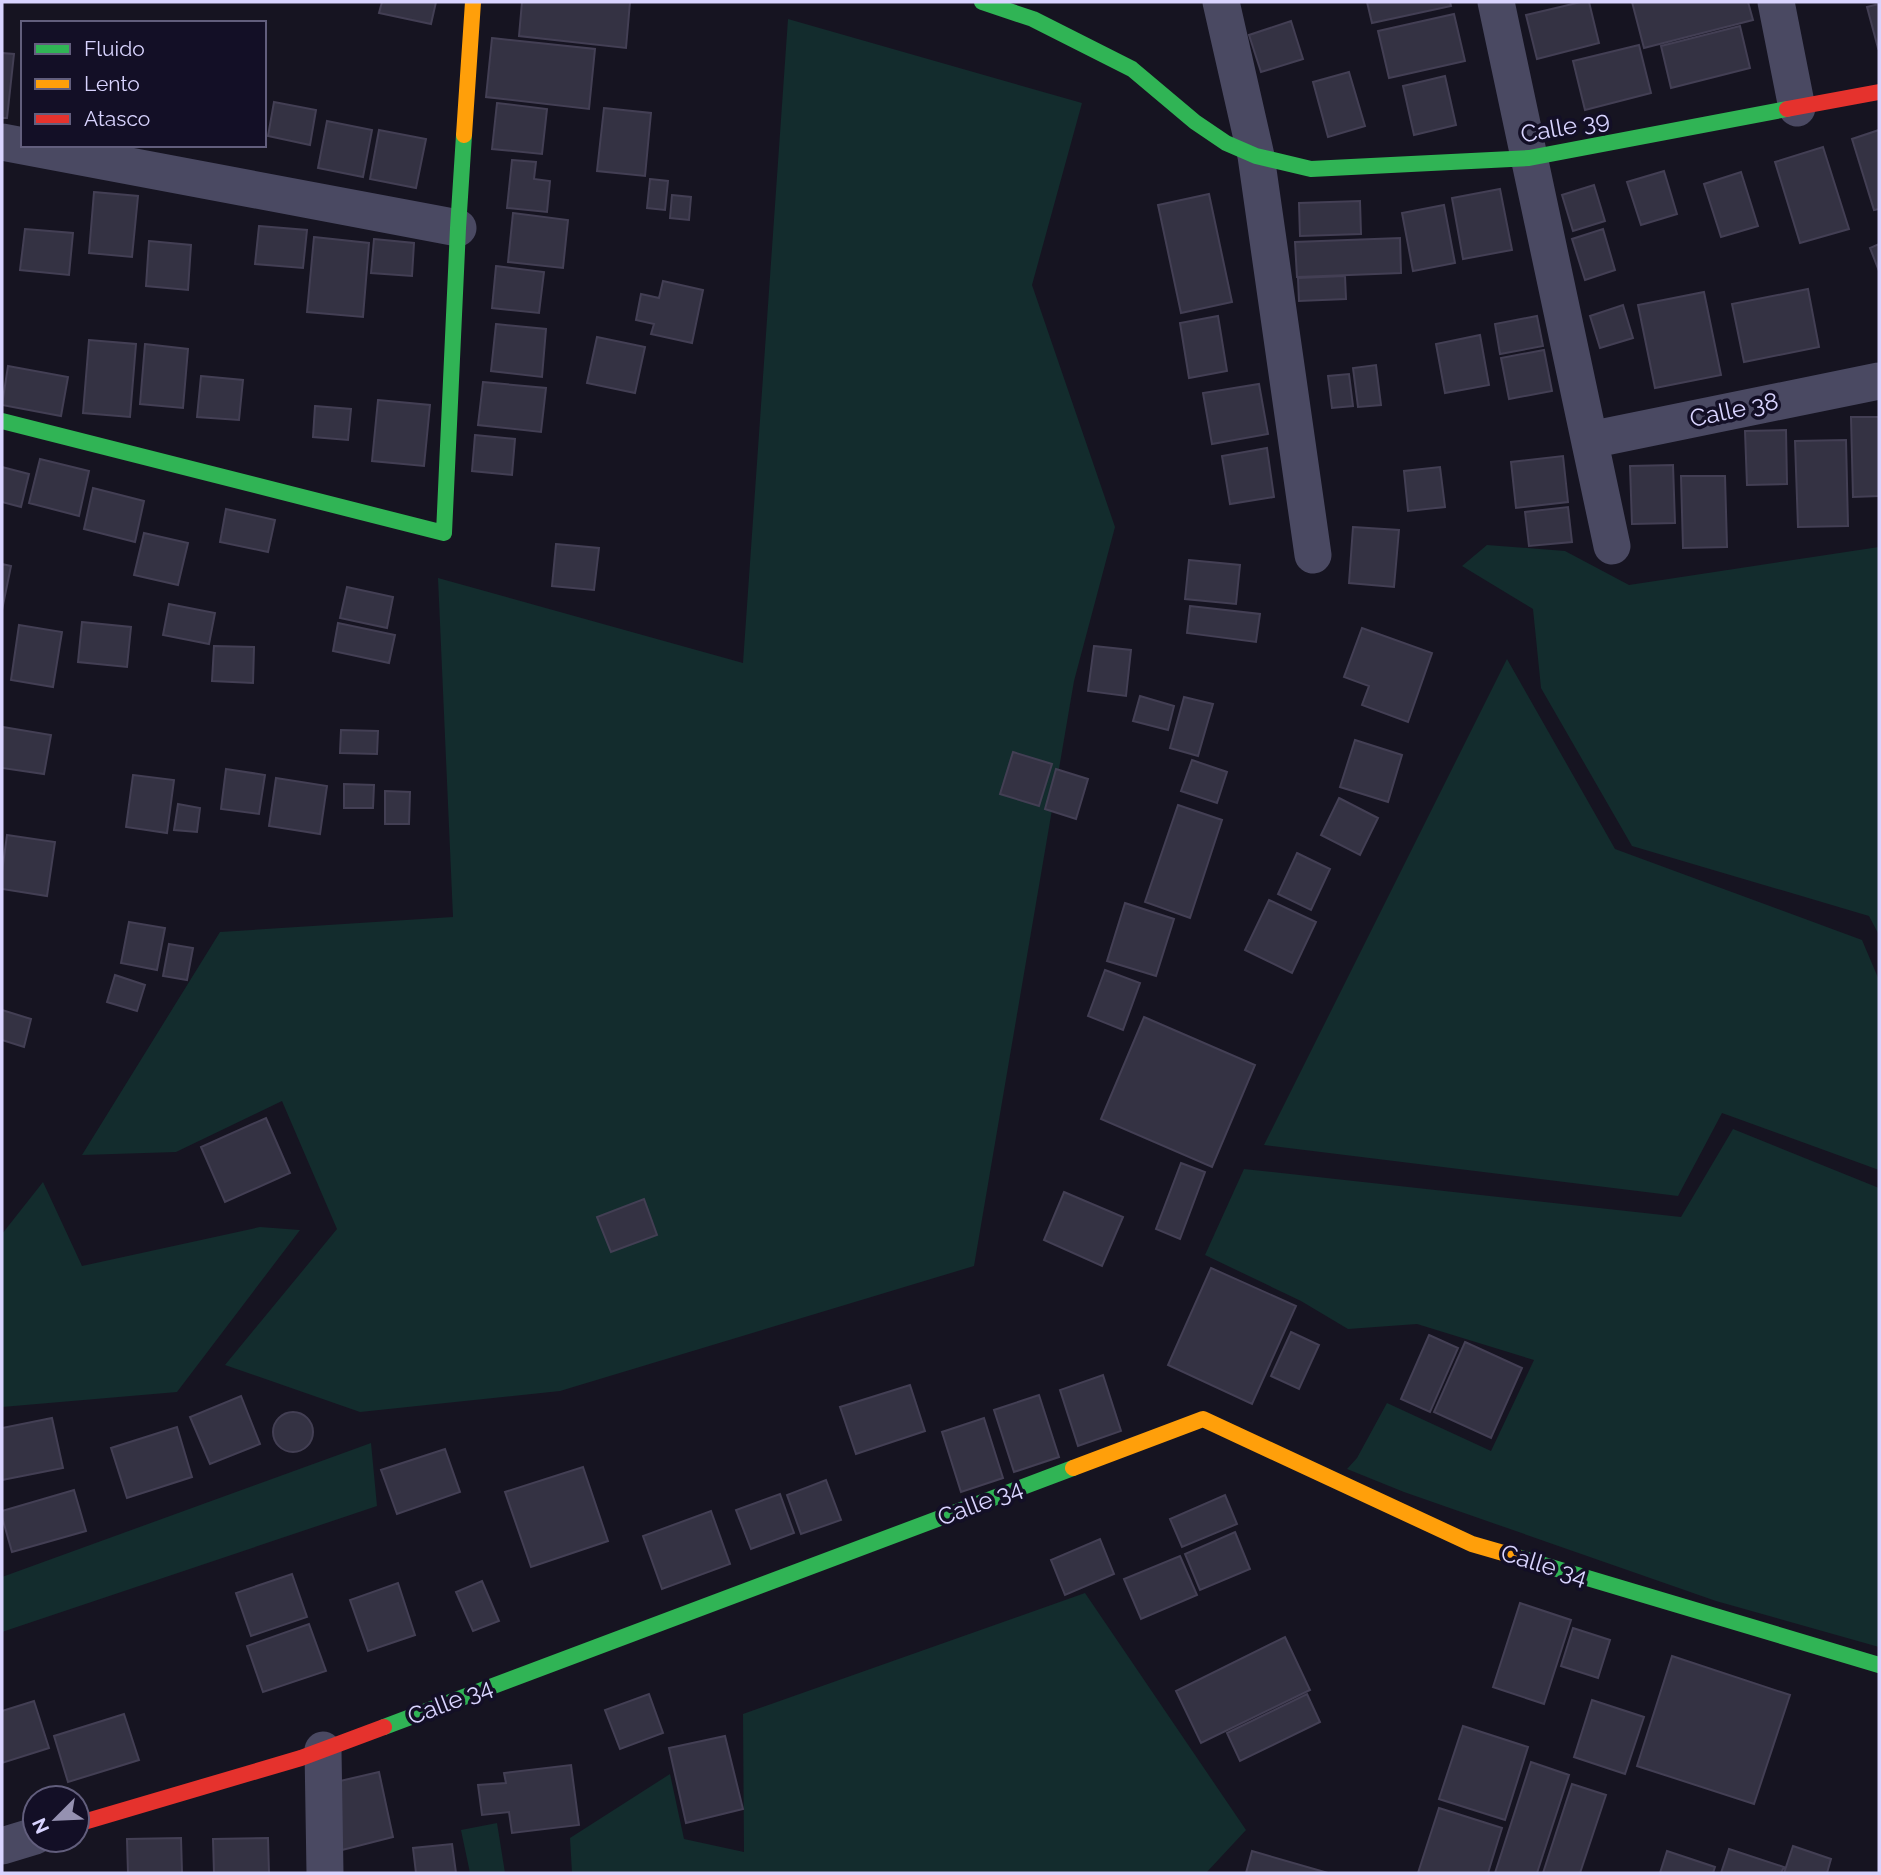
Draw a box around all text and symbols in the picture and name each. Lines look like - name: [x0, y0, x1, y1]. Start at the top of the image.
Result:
- legend: [21, 21, 266, 147]
- text: Fluido: [84, 36, 145, 61]
- text: Lento: [84, 71, 140, 96]
- street label: Calle 39: [1518, 104, 1612, 149]
- text: Atasco: [84, 106, 150, 131]
- street label: Calle 38: [1687, 386, 1781, 433]
- street label: Calle 34: [933, 1473, 1026, 1532]
- street label: Calle 34: [1497, 1538, 1591, 1591]
- street label: Calle 34: [403, 1672, 496, 1731]
- north arrow: [21, 1784, 91, 1854]
- text: N: [27, 1815, 53, 1837]

